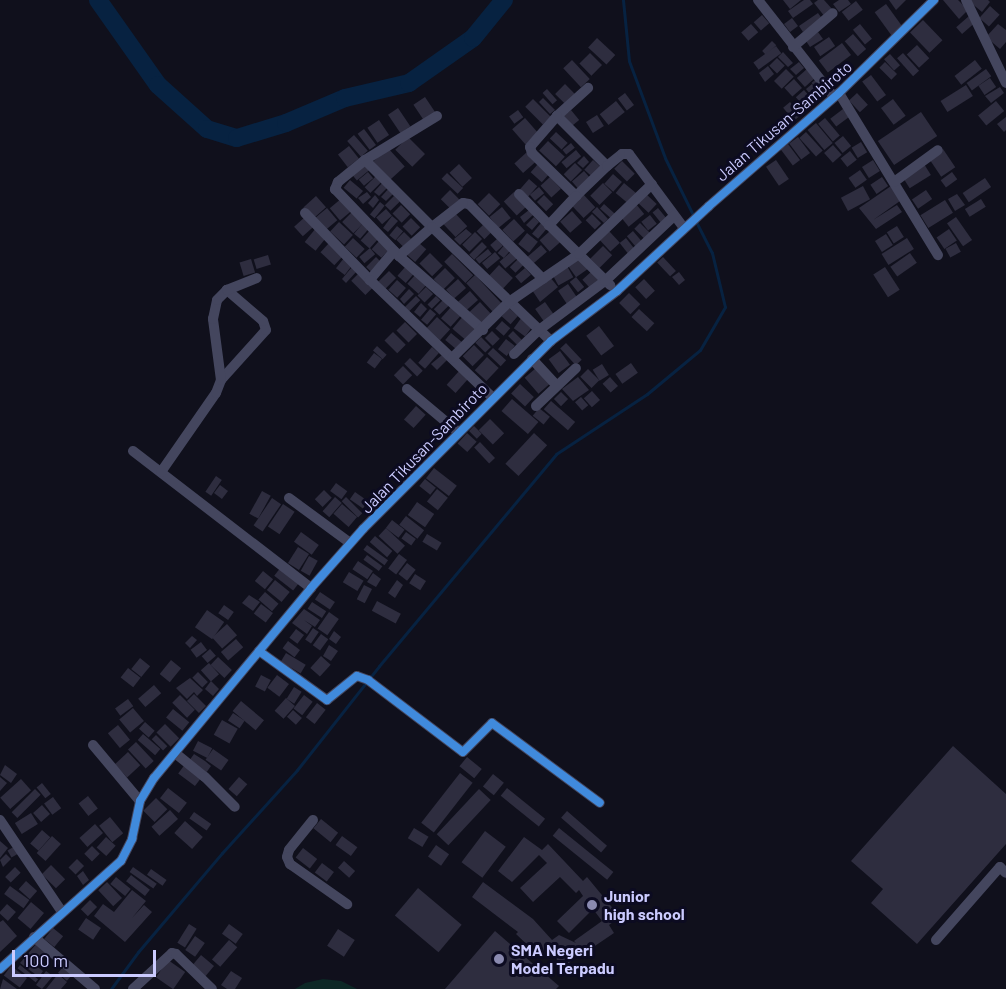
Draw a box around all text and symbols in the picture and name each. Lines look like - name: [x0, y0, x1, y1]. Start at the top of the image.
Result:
- street label: Jalan Tikusan-Sambiroto: [712, 57, 856, 185]
- street label: Jalan Tikusan-Sambiroto: [357, 379, 491, 517]
- place label: Junior high school: [604, 886, 685, 924]
- marker: Junior high school: [585, 898, 599, 912]
- scale bar: [15, 938, 159, 976]
- place label: SMA Negeri Model Terpadu: [511, 940, 614, 978]
- text: 100 m: [23, 949, 68, 971]
- marker: SMA Negeri Model Terpadu: [492, 952, 506, 966]

